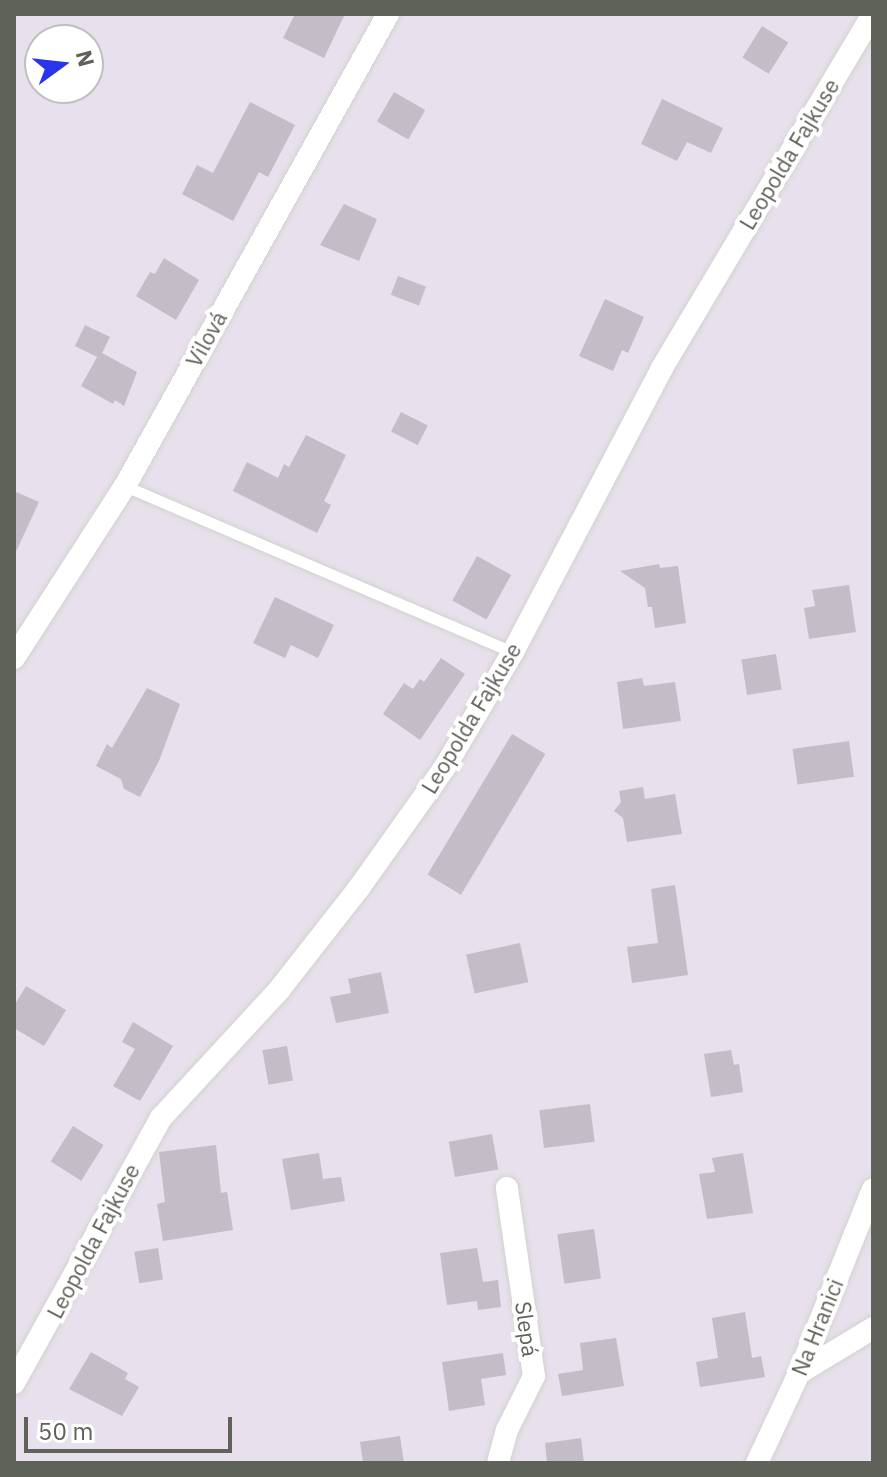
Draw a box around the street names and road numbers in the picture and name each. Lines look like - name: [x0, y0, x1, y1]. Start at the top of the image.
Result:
- street label: Leopolda Fajkuse: [734, 74, 844, 234]
- street label: Vilová: [180, 307, 232, 371]
- street label: Leopolda Fajkuse: [416, 638, 526, 798]
- street label: Leopolda Fajkuse: [41, 1159, 145, 1323]
- street label: Na Hranici: [786, 1275, 848, 1379]
- street label: Slepá: [510, 1300, 544, 1358]

